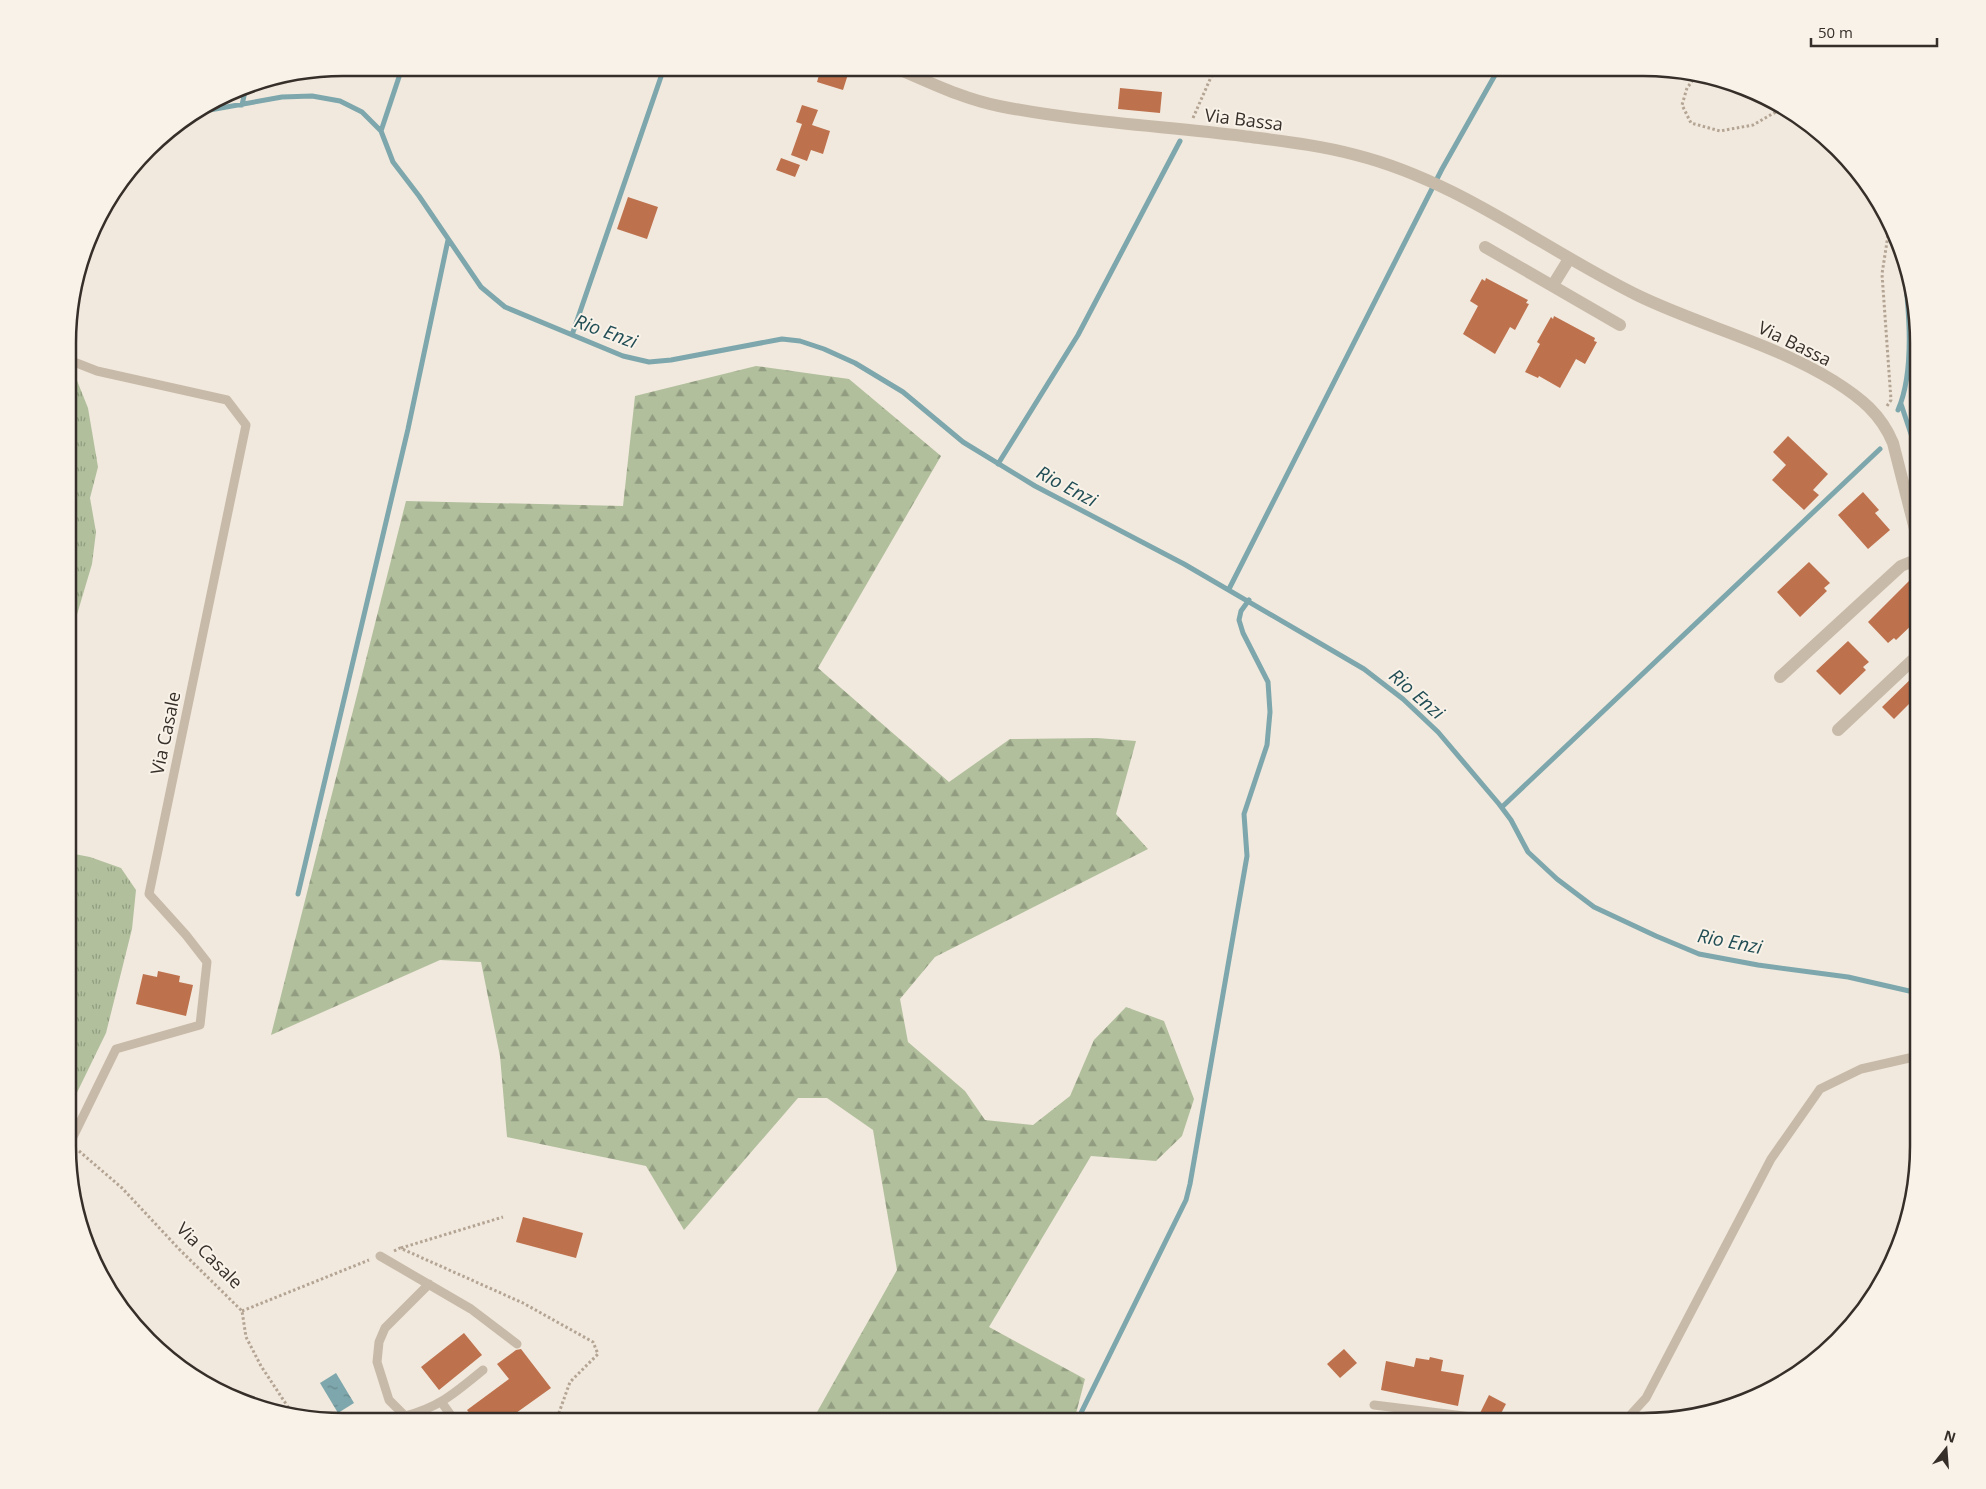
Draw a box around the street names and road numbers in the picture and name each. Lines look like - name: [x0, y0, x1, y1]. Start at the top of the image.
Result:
- street label: Via Bassa: [1203, 102, 1285, 136]
- street label: Via Bassa: [1754, 315, 1836, 371]
- street label: Via Casale: [144, 689, 186, 777]
- street label: Via Casale: [172, 1217, 248, 1293]

